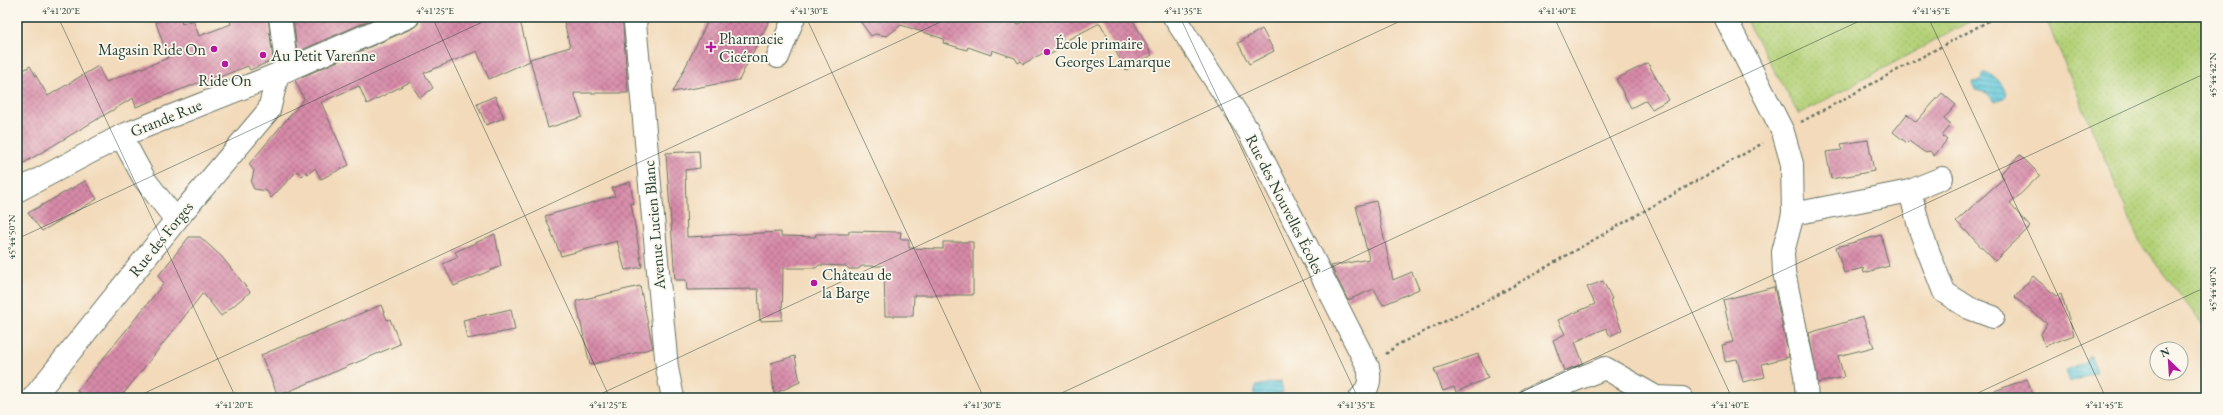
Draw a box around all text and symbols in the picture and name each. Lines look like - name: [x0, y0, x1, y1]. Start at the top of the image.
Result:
- text: 4°41'20"E: [42, 4, 80, 17]
- text: 4°41'25"E: [416, 4, 454, 17]
- text: 4°41'30"E: [790, 4, 828, 17]
- text: 4°41'35"E: [1164, 4, 1202, 17]
- text: 4°41'40"E: [1538, 4, 1576, 17]
- text: 4°41'45"E: [1912, 4, 1950, 17]
- place label: Pharmacie Cicéron: [719, 28, 783, 67]
- place label: École primaire Georges Lamarque: [1055, 33, 1171, 72]
- place label: Magasin Ride On: [98, 39, 207, 60]
- marker: Pharmacie Cicéron: [706, 42, 716, 52]
- marker: Magasin Ride On: [209, 44, 219, 54]
- place label: Au Petit Varenne: [270, 45, 375, 66]
- marker: École primaire Georges Lamarque: [1042, 47, 1052, 57]
- marker: Au Petit Varenne: [258, 50, 268, 60]
- text: 45°44'42"N: [2206, 52, 2219, 97]
- marker: Ride On: [220, 59, 230, 69]
- place label: Ride On: [198, 70, 252, 91]
- street label: Grande Rue: [127, 94, 205, 142]
- street label: Rue des Nouvelles Écoles: [1241, 131, 1329, 277]
- street label: Avenue Lucien Blanc: [638, 159, 670, 292]
- street label: Rue des Forges: [124, 197, 198, 281]
- text: 45°44'50"N: [5, 214, 18, 259]
- place label: Château de la Barge: [822, 264, 892, 303]
- text: 45°44'40"N: [2206, 266, 2219, 311]
- marker: Château de la Barge: [809, 278, 819, 288]
- north arrow: [2149, 341, 2189, 381]
- text: N: [2158, 344, 2172, 360]
- text: 4°41'20"E: [215, 398, 253, 411]
- text: 4°41'25"E: [589, 398, 627, 411]
- text: 4°41'30"E: [963, 398, 1001, 411]
- text: 4°41'35"E: [1337, 398, 1375, 411]
- text: 4°41'40"E: [1711, 398, 1749, 411]
- text: 4°41'45"E: [2085, 398, 2123, 411]

